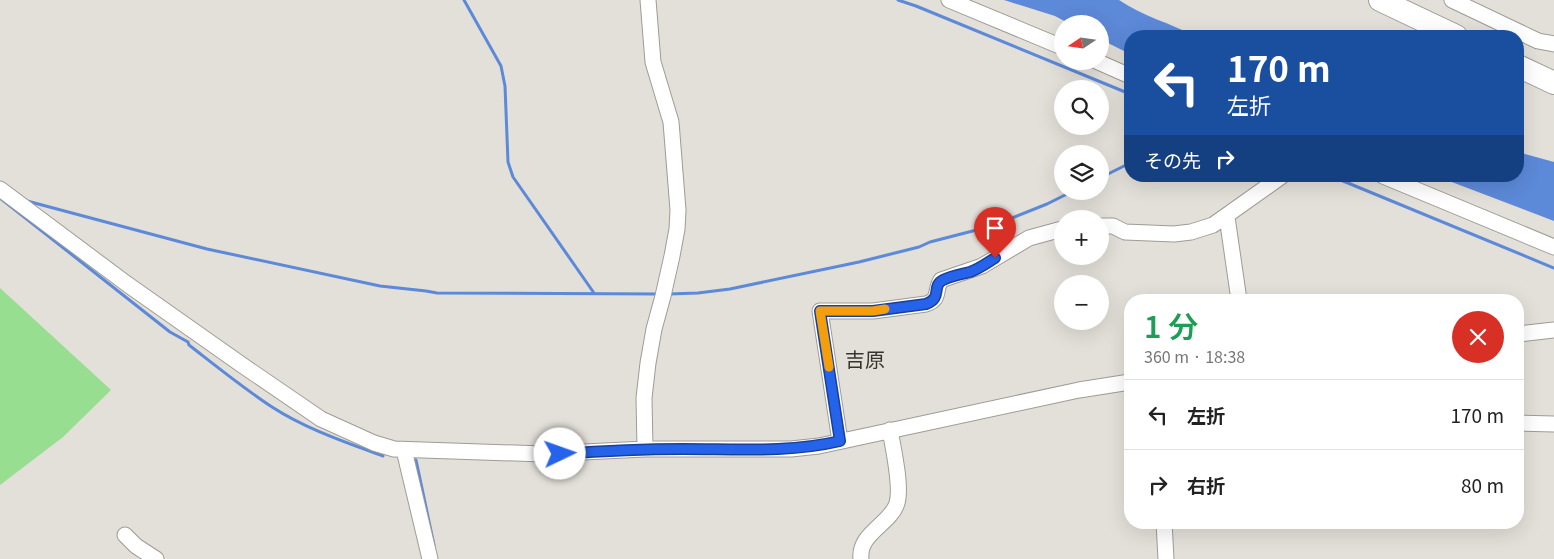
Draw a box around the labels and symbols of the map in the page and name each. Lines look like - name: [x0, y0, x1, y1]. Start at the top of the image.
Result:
- north arrow: [1054, 15, 1109, 70]
- pin: [974, 207, 1016, 258]
- district label: 吉原: [845, 344, 885, 373]
- position arrow: [533, 427, 585, 479]

